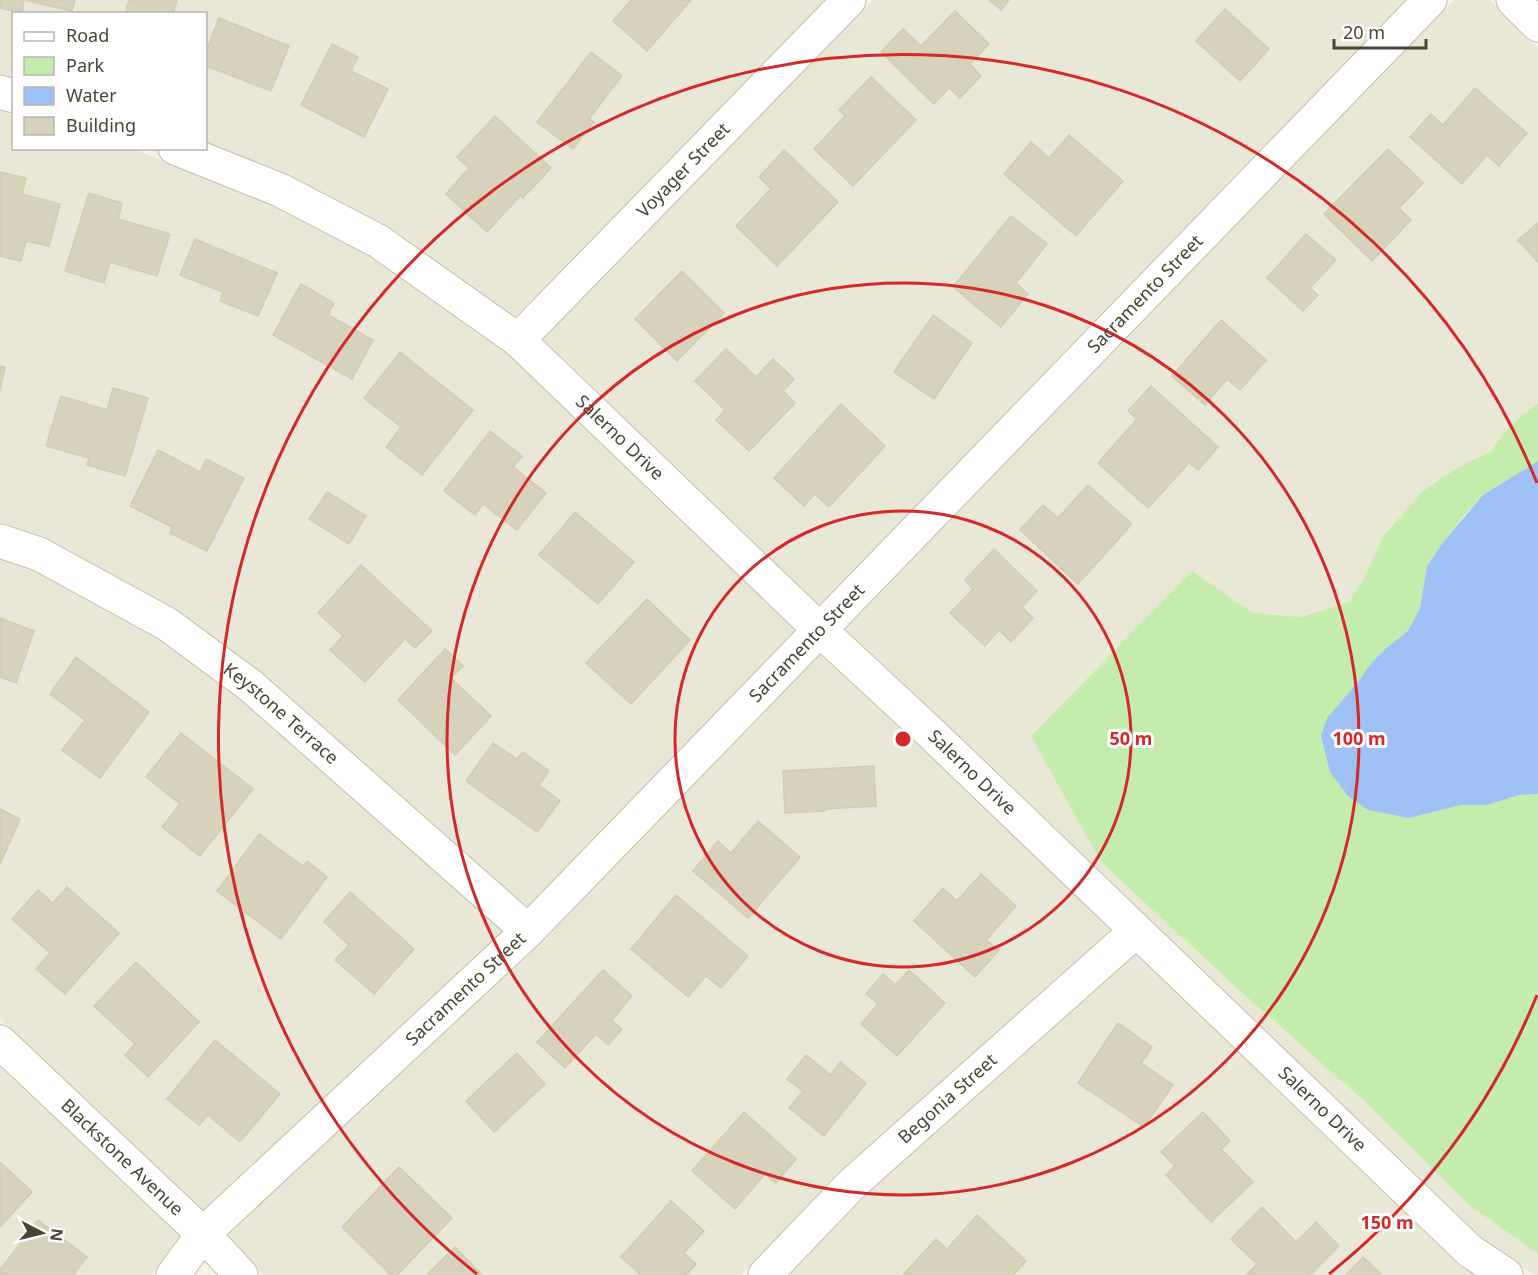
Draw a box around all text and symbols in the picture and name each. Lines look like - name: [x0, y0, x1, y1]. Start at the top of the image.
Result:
- legend: [12, 12, 207, 150]
- scale bar: [1334, 12, 1426, 50]
- text: 20 m: [1343, 20, 1385, 44]
- text: Road: [66, 23, 109, 47]
- text: Park: [66, 53, 104, 77]
- text: Water: [66, 83, 117, 107]
- text: Building: [66, 113, 136, 137]
- street label: Voyager Street: [631, 116, 735, 222]
- street label: Sacramento Street: [1081, 229, 1208, 358]
- street label: Salerno Drive: [571, 389, 670, 485]
- street label: Sacramento Street: [743, 578, 870, 707]
- street label: Keystone Terrace: [219, 657, 344, 769]
- street label: Salerno Drive: [923, 724, 1022, 820]
- text: 50 m: [1110, 726, 1152, 750]
- text: 100 m: [1332, 726, 1386, 750]
- centre of rings: [893, 729, 913, 749]
- street label: Sacramento Street: [400, 926, 531, 1050]
- street label: Begonia Street: [892, 1047, 1002, 1148]
- street label: Salerno Drive: [1274, 1060, 1372, 1156]
- street label: Blackstone Avenue: [56, 1093, 189, 1220]
- north arrow: [12, 1203, 72, 1263]
- text: 150 m: [1360, 1210, 1414, 1234]
- text: N: [45, 1227, 69, 1243]

